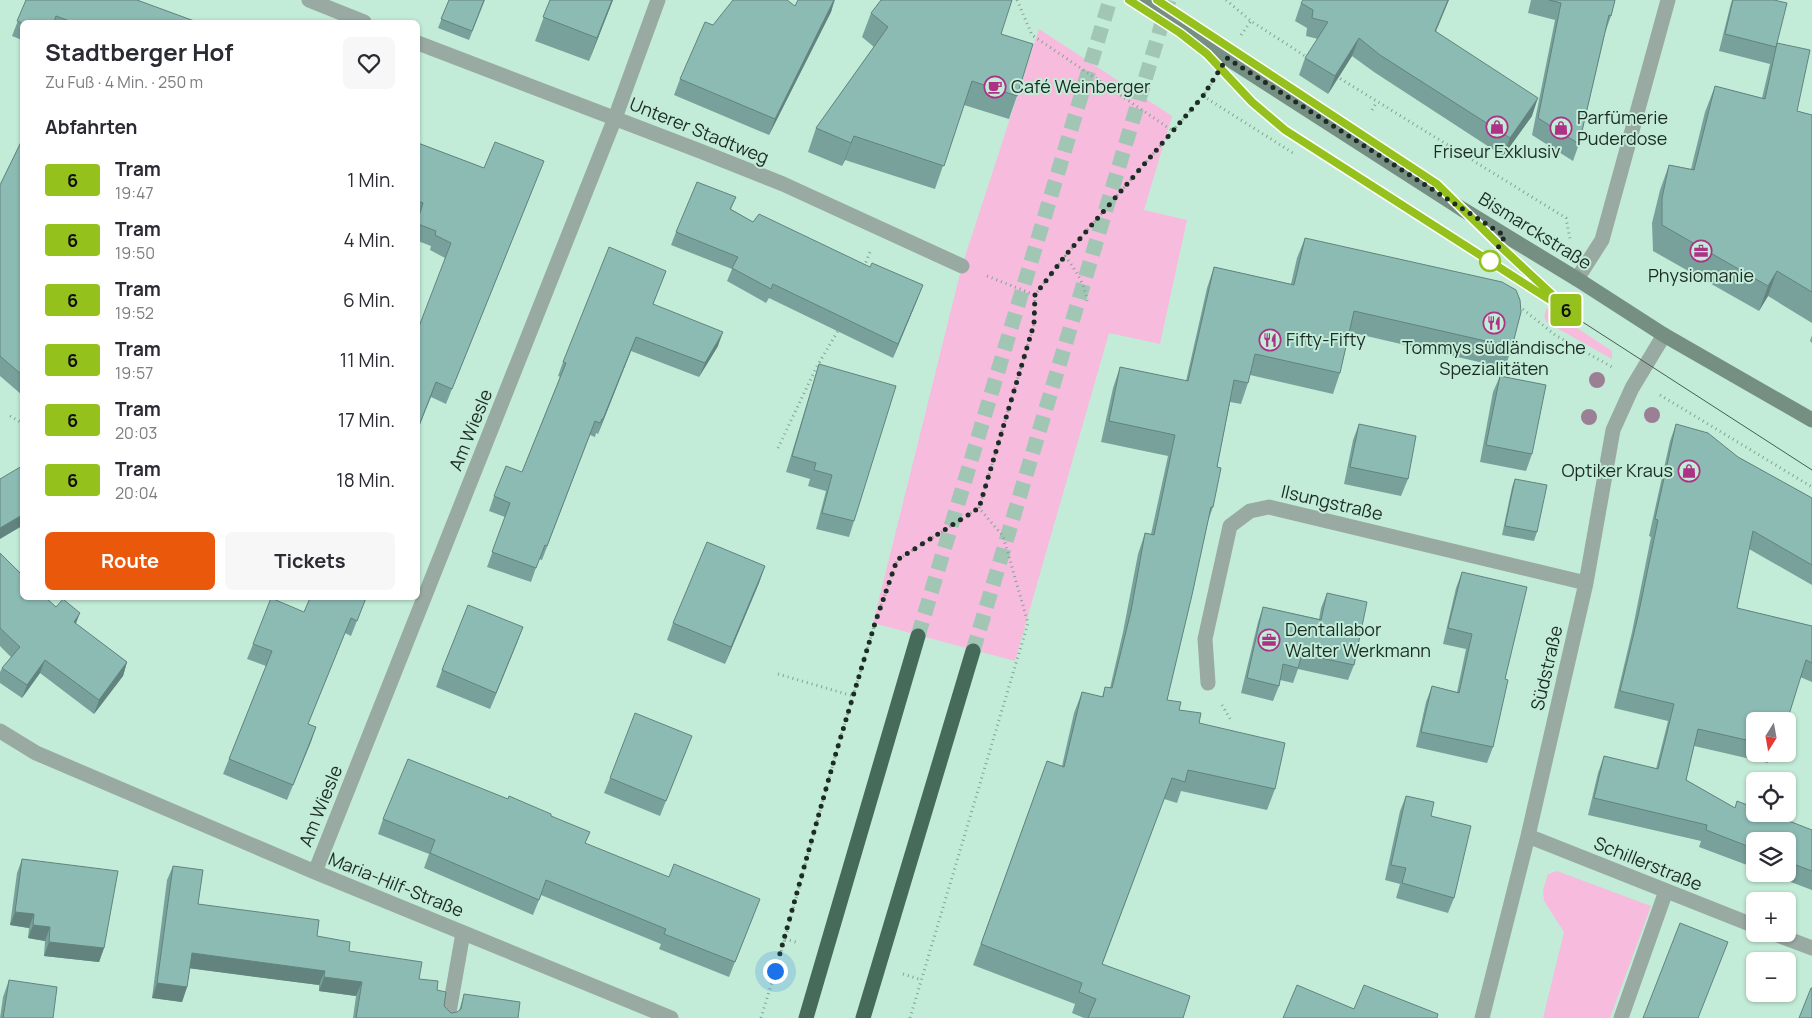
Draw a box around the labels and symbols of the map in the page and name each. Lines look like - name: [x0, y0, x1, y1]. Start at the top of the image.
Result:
- place label: Café Weinberger: [1011, 74, 1151, 98]
- cafe icon: Café Weinberger: [983, 75, 1007, 99]
- street label: Unterer Stadtweg: [626, 91, 773, 169]
- place label: Parfümerie Puderdose: [1577, 105, 1668, 150]
- shop icon: Friseur Exklusiv: [1485, 115, 1509, 139]
- shop icon: Parfümerie Puderdose: [1549, 116, 1573, 140]
- place label: Friseur Exklusiv: [1434, 139, 1560, 163]
- street label: Bismarckstraße: [1474, 186, 1597, 275]
- office icon: Physiomanie: [1689, 239, 1713, 263]
- unlabelled marker: [1479, 250, 1501, 272]
- place label: Physiomanie: [1648, 263, 1754, 287]
- line badge: 6: [1550, 294, 1582, 326]
- restaurant icon: Tommys südländische Spezialitäten: [1482, 311, 1506, 335]
- place label: Fifty-Fifty: [1286, 327, 1366, 351]
- restaurant icon: Fifty-Fifty: [1258, 328, 1282, 352]
- place label: Tommys südländische Spezialitäten: [1402, 335, 1586, 380]
- street label: Am Wiesle: [443, 385, 497, 474]
- place label: Optiker Kraus: [1562, 458, 1673, 482]
- shop icon: Optiker Kraus: [1677, 459, 1701, 483]
- street label: Ilsungstraße: [1279, 479, 1386, 525]
- place label: Dentallabor Walter Werkmann: [1285, 617, 1431, 662]
- street label: Südstraße: [1525, 623, 1567, 713]
- office icon: Dentallabor Walter Werkmann: [1257, 628, 1281, 652]
- north arrow: [1746, 712, 1796, 762]
- street label: Am Wiesle: [293, 761, 347, 850]
- street label: Schillerstraße: [1591, 830, 1706, 896]
- street label: Maria-Hilf-Straße: [325, 846, 468, 922]
- your location: [763, 959, 788, 984]

